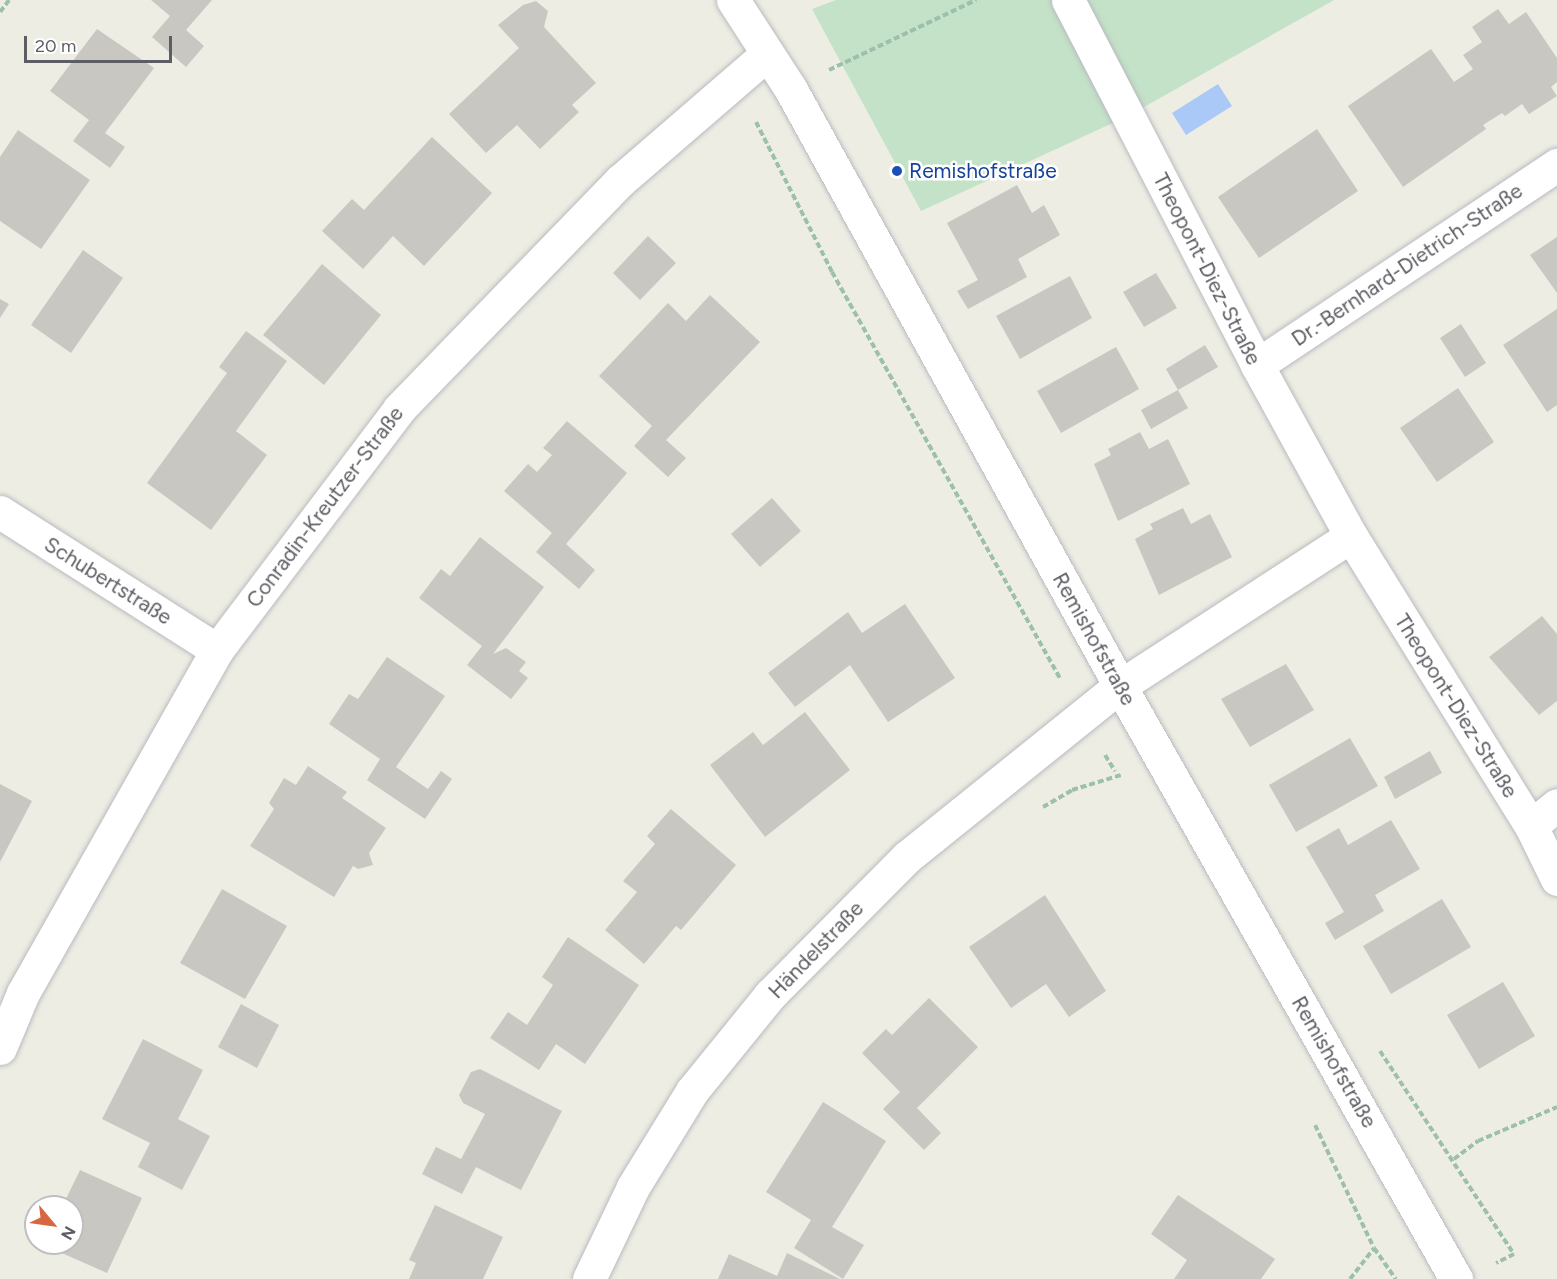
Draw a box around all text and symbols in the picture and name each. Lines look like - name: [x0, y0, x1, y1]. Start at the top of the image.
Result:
- scale bar: [27, 24, 176, 62]
- text: 20 m: [35, 35, 76, 57]
- place label: Remishofstraße: [909, 158, 1057, 184]
- marker: Remishofstraße: [890, 164, 904, 178]
- street label: Theopont-Diez-Straße: [1148, 169, 1266, 369]
- street label: Dr.-Bernhard-Dietrich-Straße: [1287, 178, 1527, 352]
- street label: Conradin-Kreutzer-Straße: [241, 402, 409, 612]
- street label: Schubertstraße: [40, 532, 176, 630]
- street label: Remishofstraße: [1047, 568, 1141, 710]
- street label: Theopont-Diez-Straße: [1389, 610, 1523, 802]
- street label: Händelstraße: [763, 896, 869, 1004]
- street label: Remishofstraße: [1286, 992, 1382, 1132]
- north arrow: [24, 1195, 84, 1255]
- text: N: [57, 1223, 80, 1243]

